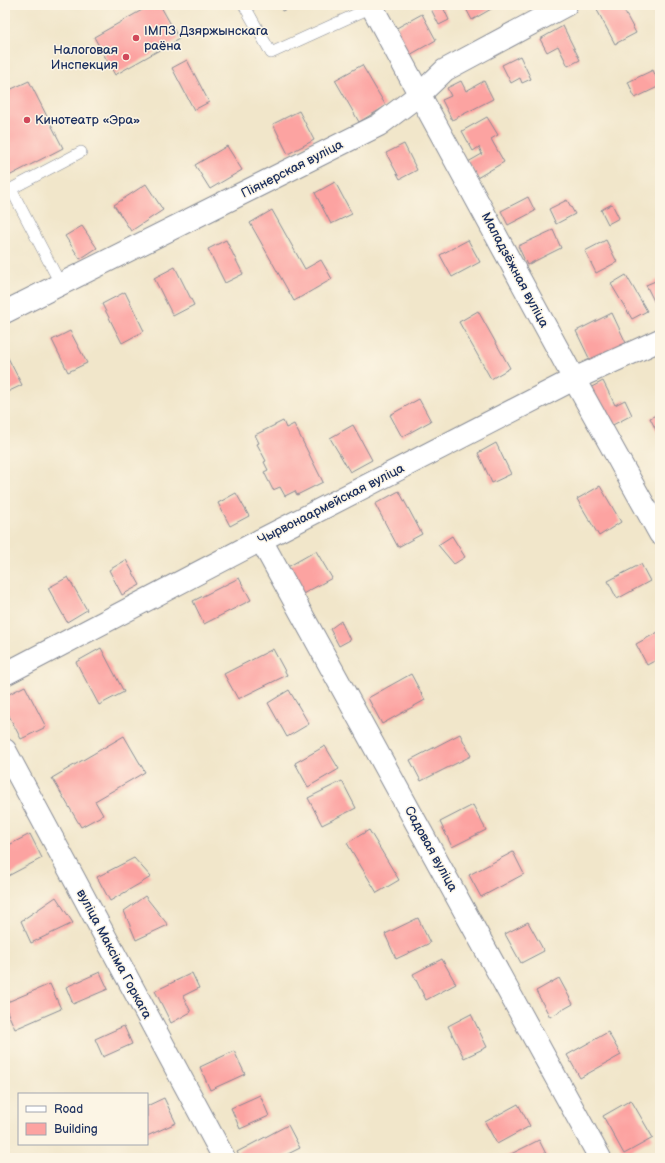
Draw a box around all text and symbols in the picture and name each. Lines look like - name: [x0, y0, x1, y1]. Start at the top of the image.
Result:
- place label: ІМПЗ Дзяржынскага раёна: [144, 23, 268, 54]
- marker: ІМПЗ Дзяржынскага раёна: [131, 33, 141, 43]
- place label: Налоговая Инспекция: [51, 42, 118, 73]
- marker: Налоговая Инспекция: [121, 52, 131, 62]
- place label: Кинотеатр «Эра»: [35, 112, 140, 128]
- marker: Кинотеатр «Эра»: [22, 115, 32, 125]
- street label: Піянерская вуліца: [238, 136, 346, 202]
- street label: Маладзёжная вуліца: [478, 210, 552, 331]
- street label: Чырвонаармейская вуліца: [255, 460, 407, 548]
- street label: Садовая вуліца: [401, 804, 461, 895]
- street label: вуліца Максіма Горкага: [73, 886, 155, 1022]
- legend: [18, 1093, 148, 1145]
- text: Road: [54, 1102, 83, 1117]
- text: Building: [54, 1122, 98, 1137]

